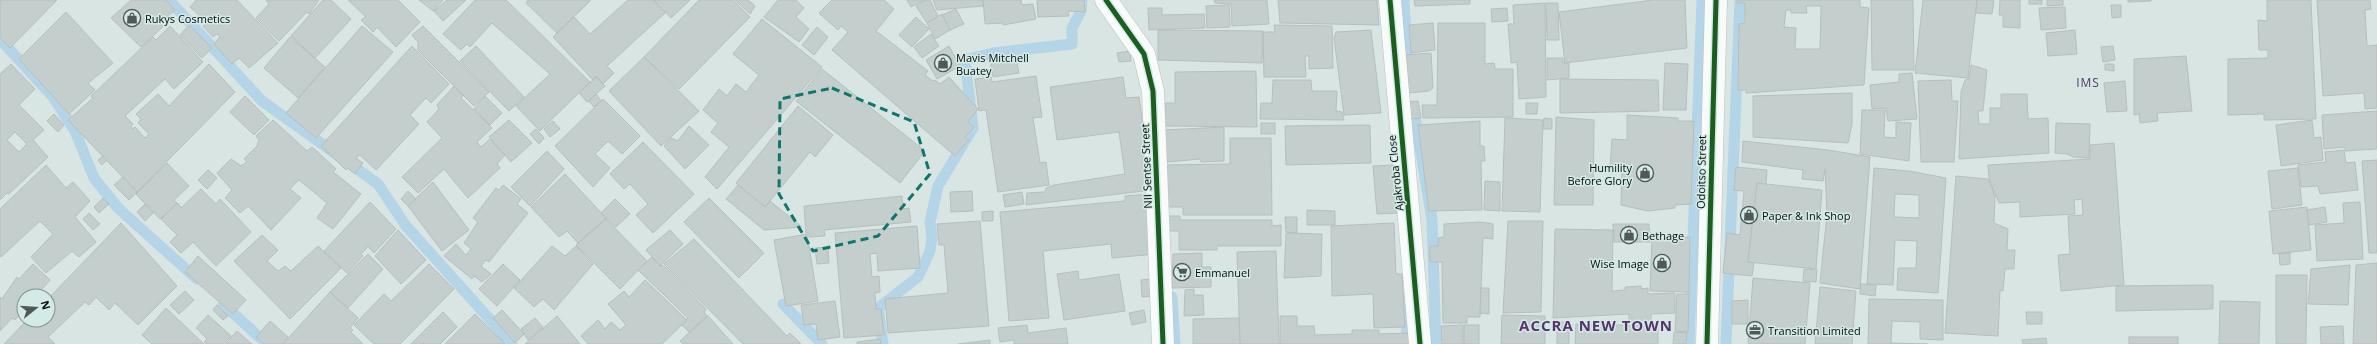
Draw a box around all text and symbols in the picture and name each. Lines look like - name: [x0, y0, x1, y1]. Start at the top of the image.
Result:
- shop icon: Rukys Cosmetics: [122, 8, 142, 28]
- place label: Rukys Cosmetics: [145, 11, 230, 26]
- place label: Mavis Mitchell Buatey: [956, 50, 1029, 78]
- shop icon: Mavis Mitchell Buatey: [933, 53, 953, 73]
- district label: IMS: [2076, 74, 2100, 91]
- street label: NII Sentse Street: [1137, 123, 1155, 209]
- street label: Ajakroba Close: [1384, 134, 1406, 212]
- street label: Odoitso Street: [1693, 135, 1709, 209]
- place label: Humility Before Glory: [1567, 160, 1632, 188]
- shop icon: Humility Before Glory: [1635, 163, 1655, 183]
- shop icon: Paper & Ink Shop: [1739, 205, 1759, 225]
- place label: Paper & Ink Shop: [1762, 208, 1851, 223]
- shop icon: Bethage: [1619, 225, 1639, 245]
- place label: Bethage: [1642, 228, 1684, 243]
- shop icon: Wise Image: [1652, 253, 1672, 273]
- place label: Wise Image: [1590, 256, 1649, 271]
- supermarket icon: Emmanuel: [1172, 262, 1192, 282]
- place label: Emmanuel: [1195, 265, 1250, 280]
- north arrow: [16, 288, 56, 328]
- text: N: [38, 298, 55, 311]
- district label: ACCRA NEW TOWN: [1519, 315, 1673, 335]
- office icon: Transition Limited: [1745, 320, 1765, 340]
- place label: Transition Limited: [1768, 323, 1861, 338]

